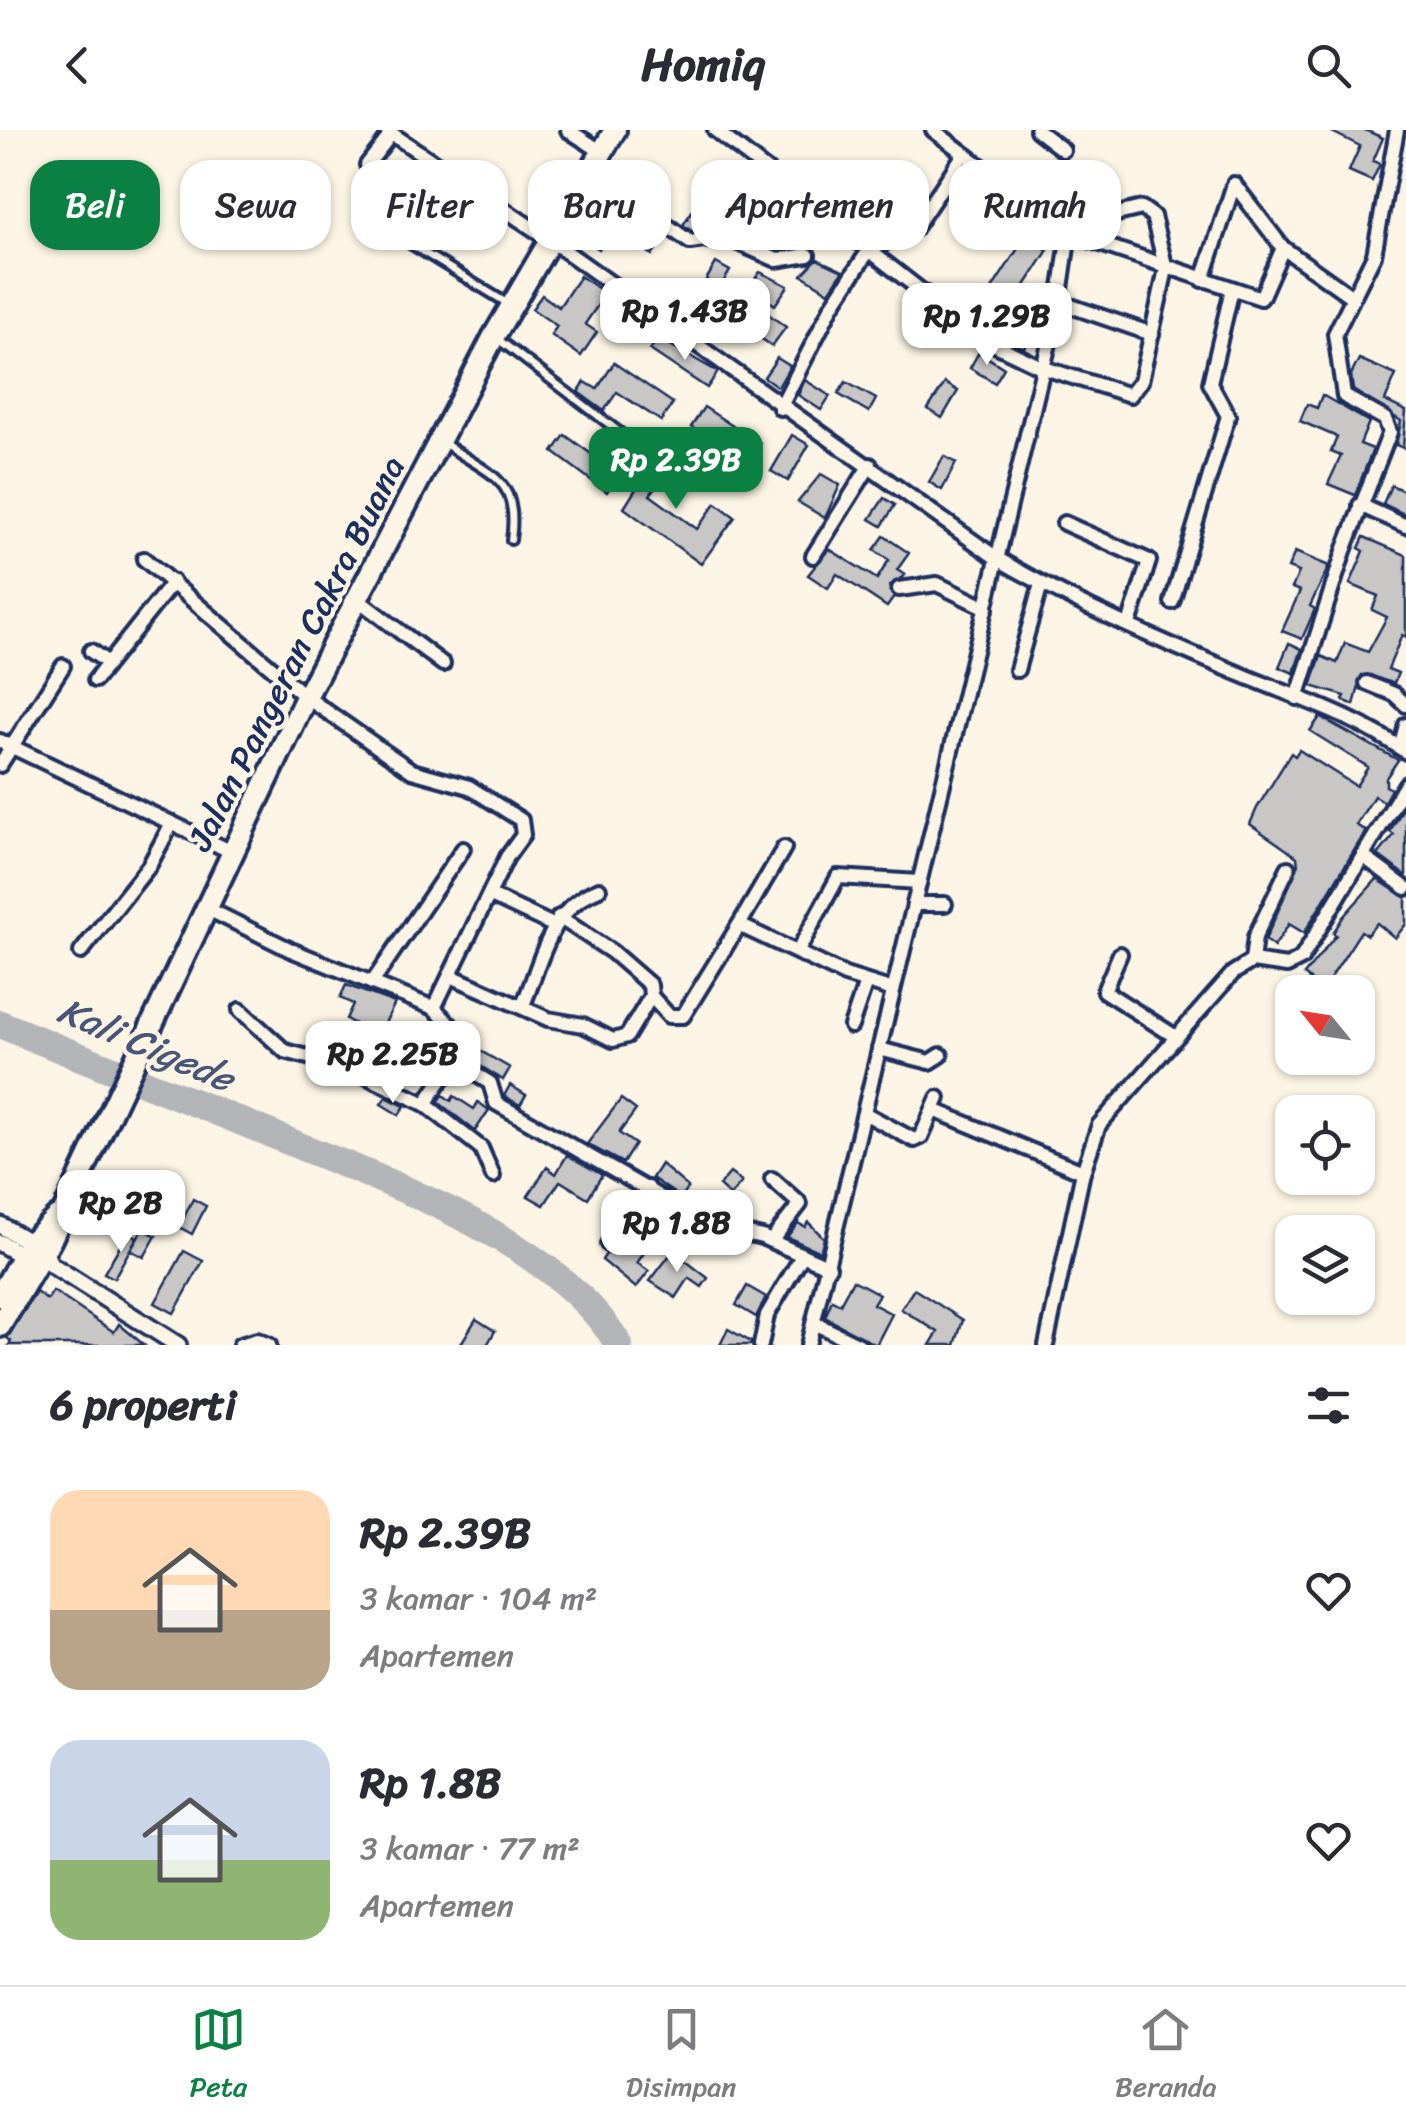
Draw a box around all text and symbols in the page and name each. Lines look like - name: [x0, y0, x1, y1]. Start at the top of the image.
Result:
- text: Homiq: [641, 25, 765, 105]
- icon: back: [50, 38, 105, 93]
- icon: search: [1301, 38, 1356, 93]
- chip: Beli: [30, 160, 160, 250]
- chip: Sewa: [180, 160, 331, 250]
- chip: Filter: [351, 160, 508, 250]
- chip: Baru: [528, 160, 671, 250]
- chip: Apartemen: [691, 160, 929, 250]
- chip: Rumah: [949, 160, 1121, 250]
- pin: Rp 1.43B: [582, 278, 788, 363]
- text: Rp 1.43B: [622, 282, 748, 339]
- pin: Rp 1.29B: [884, 283, 1090, 368]
- text: Rp 1.29B: [924, 287, 1050, 344]
- pin: Rp 2.39B: [573, 427, 779, 512]
- text: Rp 2.39B: [611, 431, 741, 488]
- street label: Jalan Pangeran Cakra Buana: [169, 444, 423, 863]
- north arrow: [1275, 975, 1375, 1075]
- map controls: [1275, 975, 1375, 1315]
- water label: Kali Cigede: [47, 977, 248, 1113]
- pin: Rp 2.25B: [290, 1021, 496, 1106]
- text: Rp 2.25B: [328, 1025, 458, 1082]
- button: locate: [1275, 1095, 1375, 1195]
- pin: Rp 2B: [51, 1170, 191, 1255]
- text: Rp 2B: [79, 1174, 163, 1231]
- pin: Rp 1.8B: [585, 1190, 769, 1275]
- text: Rp 1.8B: [623, 1194, 731, 1251]
- button: layers: [1275, 1215, 1375, 1315]
- text: 6 properti: [50, 1368, 236, 1442]
- icon: filters: [1301, 1378, 1356, 1433]
- text: Rp 2.39B: [360, 1496, 531, 1570]
- icon: home: [130, 1530, 250, 1650]
- icon: heart: [1301, 1563, 1356, 1618]
- text: 3 kamar · 104 m²: [360, 1570, 597, 1627]
- text: Apartemen: [360, 1627, 514, 1684]
- text: Rp 1.8B: [360, 1746, 502, 1820]
- icon: home: [130, 1780, 250, 1900]
- icon: heart: [1301, 1813, 1356, 1868]
- text: 3 kamar · 77 m²: [360, 1820, 580, 1877]
- text: Apartemen: [360, 1877, 514, 1934]
- tab: Peta: [189, 2002, 247, 2111]
- tab: Disimpan: [626, 2002, 736, 2111]
- tab: Beranda: [1115, 2002, 1217, 2111]

